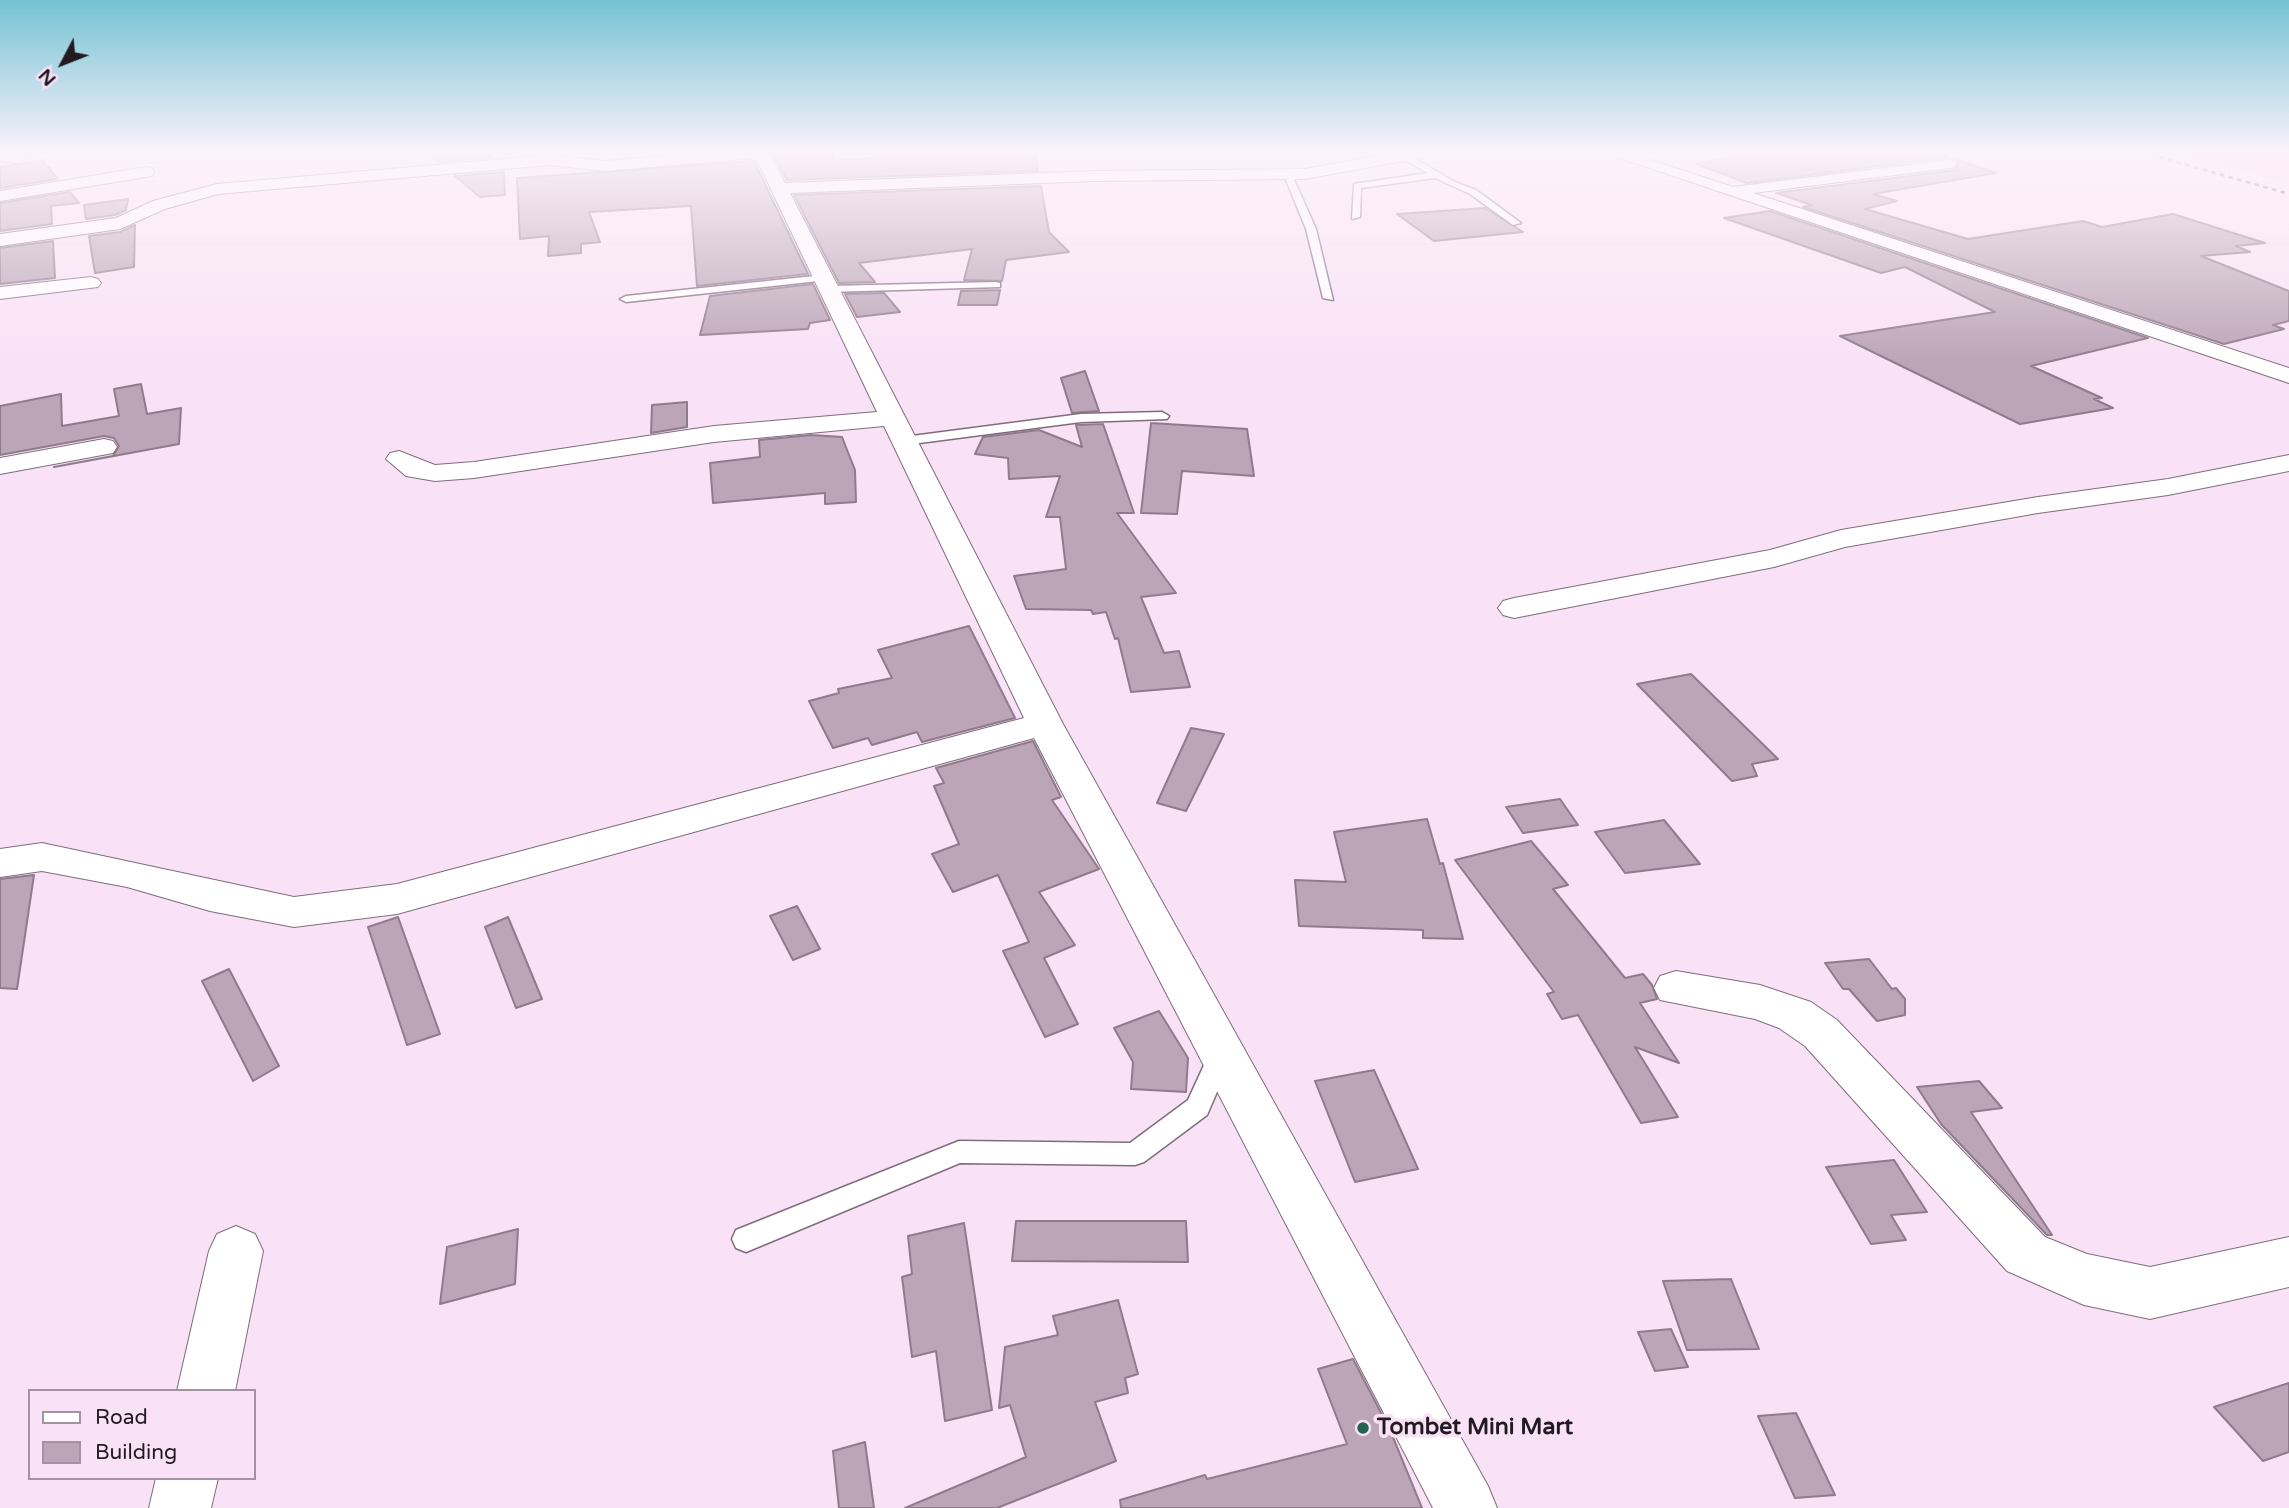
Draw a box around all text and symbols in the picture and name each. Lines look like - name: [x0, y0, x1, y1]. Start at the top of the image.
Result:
- north arrow: [28, 28, 98, 98]
- text: N: [34, 64, 61, 90]
- legend: [28, 1389, 256, 1480]
- text: Road: [95, 1405, 148, 1430]
- place label: Tombet Mini Mart: [1377, 1414, 1573, 1442]
- marker: Tombet Mini Mart: [1355, 1420, 1371, 1436]
- text: Building: [95, 1440, 177, 1465]

